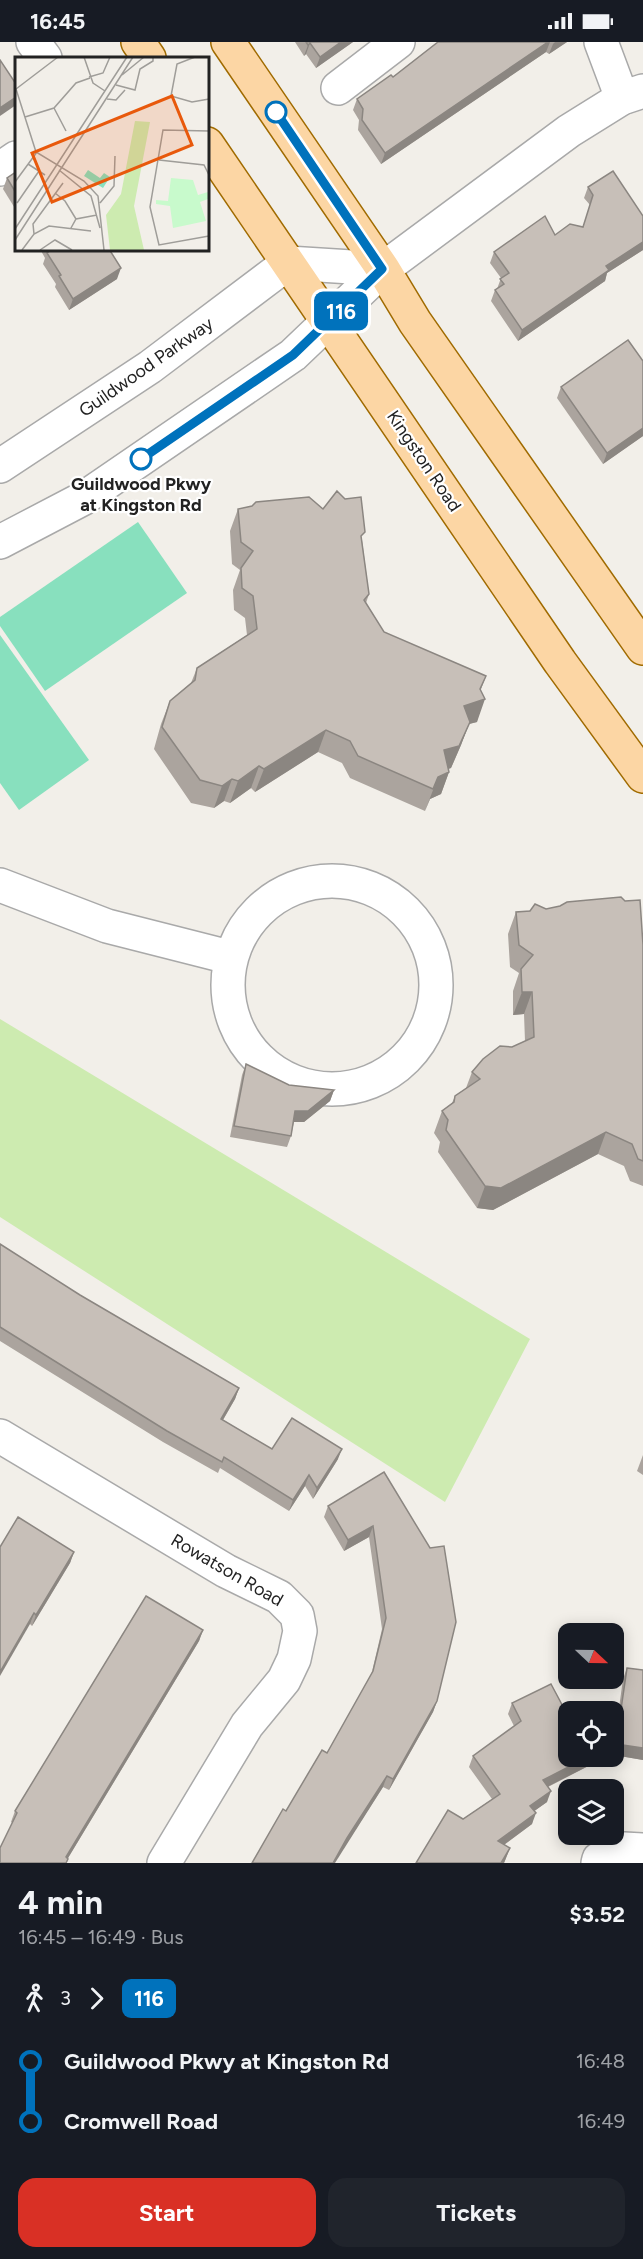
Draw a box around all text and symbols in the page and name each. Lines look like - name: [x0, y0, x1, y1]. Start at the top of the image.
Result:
- text: 16:45: [30, 8, 85, 35]
- inset map: [15, 57, 208, 250]
- unlabelled marker: [265, 101, 287, 123]
- line badge: 116: [306, 292, 376, 330]
- text: 116: [326, 299, 356, 324]
- street label: Guildwood Parkway: [75, 312, 218, 422]
- street label: Kingston Road: [382, 406, 466, 516]
- marker: Guildwood Pkwy at Kingston Rd: [130, 448, 152, 470]
- place label: Guildwood Pkwy at Kingston Rd: [71, 473, 212, 516]
- street label: Rowatson Road: [167, 1529, 287, 1611]
- north arrow: [558, 1623, 624, 1689]
- map controls: [558, 1623, 624, 1845]
- button: locate: [558, 1701, 624, 1767]
- button: layers: [558, 1779, 624, 1845]
- text: 4 min: [18, 1883, 103, 1922]
- text: $3.52: [570, 1901, 625, 1928]
- text: 16:45 – 16:49 · Bus: [18, 1925, 183, 1949]
- icon: walk: [18, 1982, 51, 2015]
- icon: forward: [80, 1982, 113, 2015]
- text: 3: [60, 1986, 71, 2010]
- text: 116: [134, 1986, 164, 2011]
- text: Guildwood Pkwy at Kingston Rd: [64, 2048, 389, 2075]
- text: 16:48: [576, 2049, 625, 2073]
- text: Cromwell Road: [64, 2108, 218, 2135]
- text: 16:49: [577, 2109, 625, 2133]
- button: Start: [18, 2178, 316, 2247]
- button: Tickets: [328, 2178, 625, 2247]

